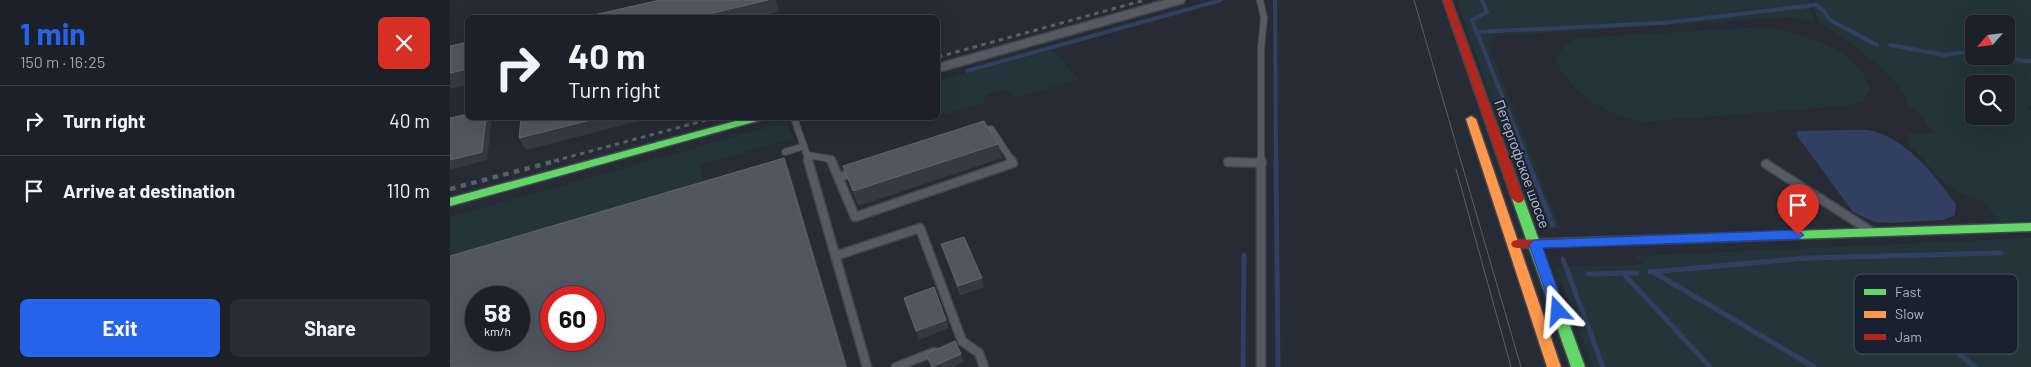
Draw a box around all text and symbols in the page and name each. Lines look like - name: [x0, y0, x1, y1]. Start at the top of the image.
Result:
- text: 1 min: [20, 15, 86, 51]
- north arrow: [1965, 15, 2015, 65]
- map controls: [1965, 15, 2015, 125]
- button: close: [378, 17, 430, 69]
- text: 40 m: [568, 34, 645, 76]
- icon: right: [485, 35, 550, 100]
- text: 150 m · 16:25: [20, 52, 105, 71]
- button: search: [1965, 75, 2015, 125]
- text: Turn right: [568, 76, 661, 102]
- street label: Петергофское шоссе: [1491, 97, 1554, 231]
- icon: right: [20, 107, 48, 135]
- text: Turn right: [63, 109, 145, 132]
- text: 40 m: [389, 109, 430, 132]
- icon: arrive: [20, 177, 48, 205]
- text: Arrive at destination: [63, 179, 235, 202]
- text: 110 m: [386, 179, 430, 202]
- pin: [1777, 184, 1819, 235]
- icon: arrive: [1784, 191, 1812, 219]
- legend: [1854, 274, 2018, 354]
- text: Fast: [1895, 283, 1921, 300]
- position arrow: [1531, 284, 1583, 336]
- speed limit sign: 60: [540, 286, 605, 351]
- text: 58: [484, 297, 511, 327]
- button: Exit: [20, 299, 220, 357]
- button: Share: [230, 299, 430, 357]
- text: Slow: [1895, 305, 1924, 322]
- text: km/h: [484, 324, 511, 338]
- text: Jam: [1895, 328, 1922, 345]

